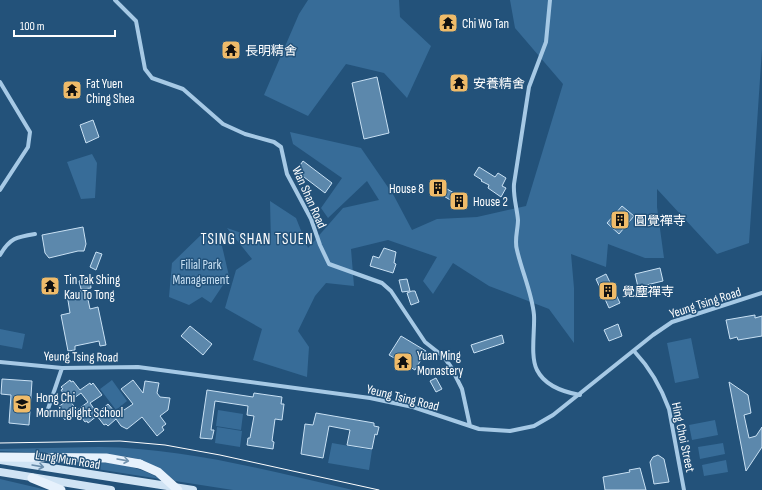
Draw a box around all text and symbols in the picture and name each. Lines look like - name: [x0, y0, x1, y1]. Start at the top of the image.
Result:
- scale bar: [14, 12, 115, 38]
- temple icon: Chi Wo Tan: [437, 12, 459, 34]
- place label: Chi Wo Tan: [462, 16, 509, 32]
- text: 100 m: [20, 19, 45, 34]
- temple icon: 長明精舍: [220, 39, 242, 61]
- place label: 長明精舍: [245, 43, 297, 59]
- temple icon: 安養精舍: [448, 72, 470, 94]
- place label: Fat Yuen Ching Shea: [86, 76, 134, 107]
- place label: 安養精舍: [473, 76, 525, 92]
- temple icon: Fat Yuen Ching Shea: [61, 79, 83, 101]
- street label: Wan Shan Road: [288, 164, 330, 231]
- building icon: House 8: [427, 177, 449, 199]
- place label: House 8: [389, 181, 424, 197]
- building icon: House 2: [448, 190, 470, 212]
- place label: House 2: [473, 194, 508, 210]
- building icon: 圓覺禪寺: [609, 209, 631, 231]
- place label: 圓覺禪寺: [634, 213, 686, 229]
- district label: TSING SHAN TSUEN: [200, 230, 314, 249]
- park label: Filial Park Management: [173, 257, 229, 288]
- place label: Tin Tak Shing Kau To Tong: [64, 272, 120, 303]
- temple icon: Tin Tak Shing Kau To Tong: [39, 275, 61, 297]
- building icon: 覺塵禪寺: [597, 280, 619, 302]
- place label: 覺塵禪寺: [622, 284, 674, 300]
- street label: Yeung Tsing Road: [667, 284, 743, 322]
- street label: Yeung Tsing Road: [44, 348, 118, 366]
- place label: Yuan Ming Monastery: [417, 348, 463, 379]
- temple icon: Yuan Ming Monastery: [392, 351, 414, 373]
- street label: Yeung Tsing Road: [365, 381, 441, 415]
- place label: Hong Chi Morninglight School: [36, 390, 123, 421]
- school or university icon: Hong Chi Morninglight School: [11, 393, 33, 415]
- street label: Hing Choi Street: [668, 401, 698, 474]
- street label: Lung Mun Road: [34, 447, 101, 473]
- one-way arrow: [116, 456, 129, 464]
- one-way arrow: [32, 463, 45, 471]

